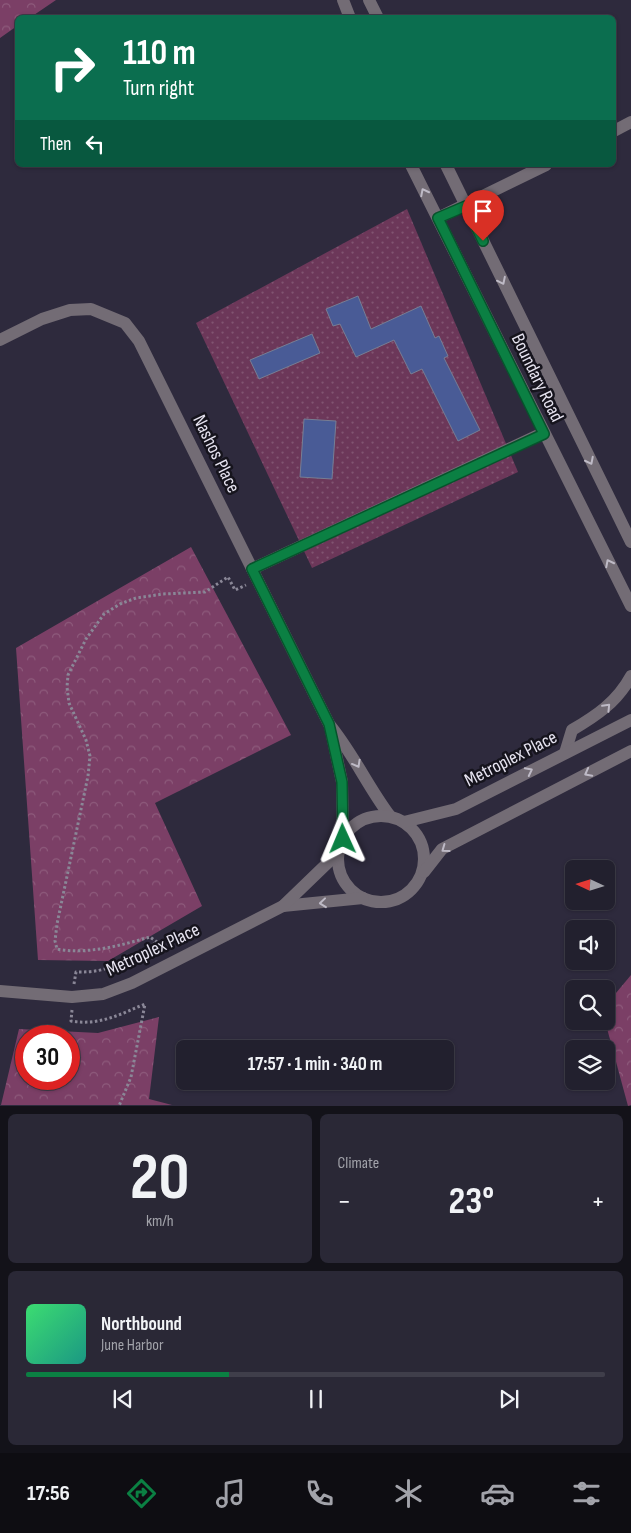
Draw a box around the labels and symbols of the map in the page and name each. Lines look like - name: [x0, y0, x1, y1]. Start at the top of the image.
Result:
- one-way arrow: [420, 188, 430, 197]
- pin: [462, 190, 504, 241]
- one-way arrow: [496, 276, 506, 285]
- street label: Boundary Road: [506, 330, 568, 426]
- street label: Nashos Place: [187, 411, 245, 497]
- one-way arrow: [584, 456, 595, 465]
- one-way arrow: [605, 559, 615, 568]
- one-way arrow: [601, 704, 610, 713]
- street label: Metroplex Place: [461, 726, 561, 792]
- one-way arrow: [351, 758, 361, 767]
- one-way arrow: [524, 767, 533, 777]
- one-way arrow: [584, 767, 593, 777]
- position arrow: [316, 812, 368, 864]
- one-way arrow: [441, 843, 450, 852]
- north arrow: [565, 860, 615, 910]
- one-way arrow: [319, 897, 327, 908]
- street label: Metroplex Place: [102, 918, 204, 982]
- speed limit sign: 30: [15, 1025, 80, 1090]

